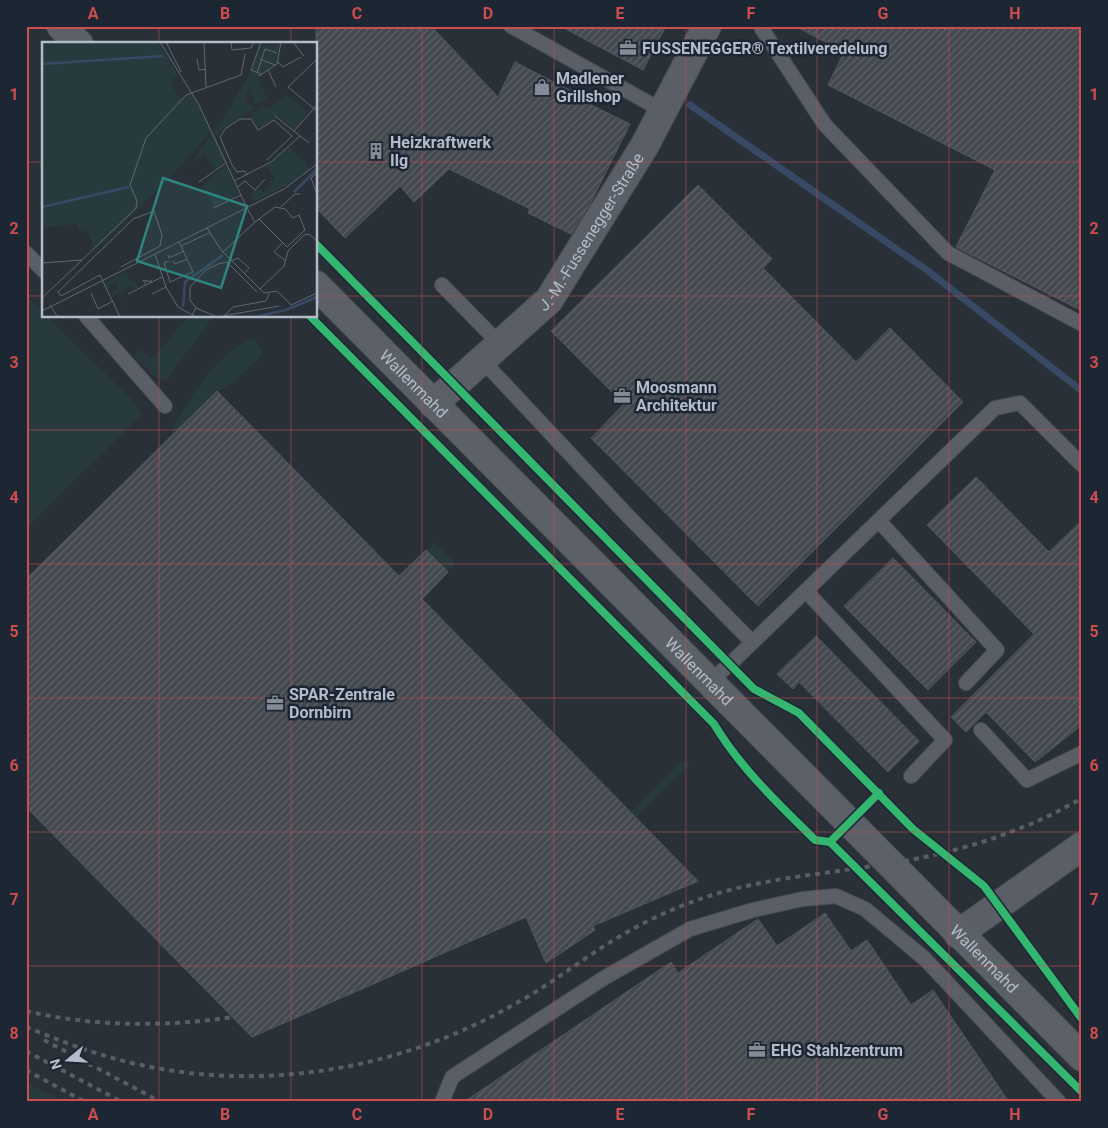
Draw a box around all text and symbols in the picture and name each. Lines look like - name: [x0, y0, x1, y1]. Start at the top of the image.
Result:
- text: A: [88, 4, 99, 23]
- text: B: [220, 4, 230, 23]
- text: C: [352, 4, 362, 23]
- text: D: [483, 4, 493, 23]
- text: E: [616, 4, 625, 23]
- text: F: [747, 4, 756, 23]
- text: G: [878, 4, 889, 23]
- text: H: [1009, 4, 1021, 23]
- office icon: FUSSENEGGER® Textilveredelung: [618, 38, 638, 58]
- place label: FUSSENEGGER® Textilveredelung: [642, 39, 887, 58]
- inset map: [42, 42, 318, 318]
- place label: Madlener Grillshop: [556, 69, 624, 106]
- shop icon: Madlener Grillshop: [532, 77, 552, 97]
- text: 1: [9, 85, 19, 104]
- text: 1: [1089, 85, 1099, 104]
- place label: Heizkraftwerk Ilg: [390, 133, 491, 170]
- building icon: Heizkraftwerk Ilg: [366, 141, 386, 161]
- street label: J.-M.-Fussenegger-Straße: [535, 149, 648, 315]
- text: 2: [9, 219, 19, 238]
- text: 2: [1089, 219, 1099, 238]
- street label: Wallenmahd: [376, 346, 451, 422]
- text: 3: [9, 353, 19, 372]
- text: 3: [1089, 353, 1099, 372]
- place label: Moosmann Architektur: [636, 378, 717, 415]
- office icon: Moosmann Architektur: [612, 386, 632, 406]
- text: 4: [9, 488, 19, 507]
- text: 4: [1089, 488, 1099, 507]
- text: 5: [9, 622, 19, 641]
- text: 5: [1089, 622, 1099, 641]
- street label: Wallenmahd: [661, 633, 737, 710]
- place label: SPAR-Zentrale Dornbirn: [289, 685, 395, 722]
- office icon: SPAR-Zentrale Dornbirn: [265, 693, 285, 713]
- text: 6: [9, 756, 19, 775]
- text: 6: [1089, 756, 1099, 775]
- text: 7: [9, 890, 19, 909]
- text: 7: [1089, 890, 1099, 909]
- street label: Wallenmahd: [946, 921, 1022, 997]
- text: 8: [9, 1024, 19, 1043]
- text: 8: [1089, 1024, 1099, 1043]
- north arrow: [42, 1036, 92, 1086]
- office icon: EHG Stahlzentrum: [747, 1040, 767, 1060]
- place label: EHG Stahlzentrum: [771, 1041, 903, 1060]
- text: N: [46, 1057, 65, 1071]
- text: A: [88, 1105, 99, 1124]
- text: B: [220, 1105, 230, 1124]
- text: C: [352, 1105, 362, 1124]
- text: D: [483, 1105, 493, 1124]
- text: E: [616, 1105, 625, 1124]
- text: F: [747, 1105, 756, 1124]
- text: G: [878, 1105, 889, 1124]
- text: H: [1009, 1105, 1021, 1124]

